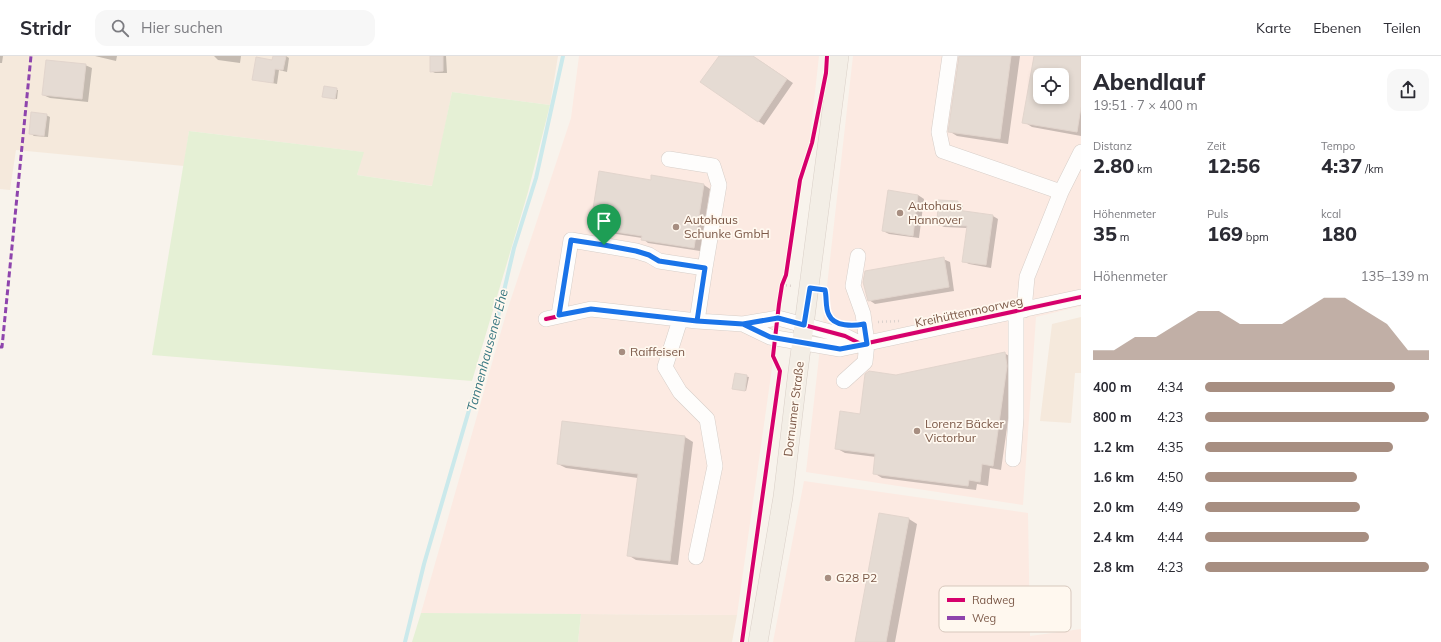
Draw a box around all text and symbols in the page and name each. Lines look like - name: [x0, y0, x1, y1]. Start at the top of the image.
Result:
- search box: [95, 10, 375, 46]
- text: Stridr: [20, 16, 71, 40]
- icon: search: [109, 17, 131, 39]
- text: Hier suchen: [141, 18, 223, 37]
- text: Karte: [1256, 19, 1291, 37]
- text: Ebenen: [1313, 19, 1362, 37]
- text: Teilen: [1384, 19, 1421, 37]
- map controls: [1033, 68, 1069, 104]
- button: locate: [1033, 68, 1069, 104]
- text: Abendlauf: [1093, 68, 1205, 96]
- button: share: [1387, 69, 1429, 111]
- text: 19:51 · 7 × 400 m: [1093, 97, 1198, 113]
- text: Distanz: [1093, 139, 1132, 153]
- text: Zeit: [1207, 139, 1226, 153]
- text: Tempo: [1321, 139, 1355, 153]
- text: 2.80: [1093, 153, 1134, 178]
- text: 12:56: [1207, 153, 1260, 178]
- text: 4:37: [1321, 153, 1362, 178]
- text: km: [1134, 162, 1152, 176]
- text: /km: [1362, 162, 1384, 176]
- place label: Autohaus Hannover: [908, 198, 963, 227]
- pin: [587, 204, 621, 245]
- text: Höhenmeter: [1093, 207, 1156, 221]
- text: Puls: [1207, 207, 1229, 221]
- text: kcal: [1321, 207, 1341, 221]
- marker: Autohaus Hannover: [895, 208, 905, 218]
- icon: arrive: [593, 210, 615, 232]
- place label: Autohaus Schunke GmbH: [684, 212, 770, 241]
- text: 35: [1093, 221, 1117, 246]
- text: 169: [1207, 221, 1243, 246]
- text: 180: [1321, 221, 1357, 246]
- marker: Autohaus Schunke GmbH: [671, 222, 681, 232]
- text: m: [1117, 230, 1130, 244]
- text: bpm: [1243, 230, 1269, 244]
- text: Höhenmeter: [1093, 268, 1167, 284]
- text: 135–139 m: [1361, 268, 1429, 284]
- water label: Tannenhausener Ehe: [463, 287, 511, 413]
- street label: Kreihüttenmoorweg: [914, 293, 1024, 330]
- place label: Raiffeisen: [630, 344, 685, 359]
- marker: Raiffeisen: [617, 347, 627, 357]
- street label: Dornumer Straße: [780, 360, 807, 457]
- text: 400 m: [1093, 379, 1132, 395]
- text: 4:34: [1157, 379, 1183, 395]
- text: 800 m: [1093, 409, 1132, 425]
- text: 4:23: [1157, 409, 1183, 425]
- place label: Lorenz Bäcker Victorbur: [925, 416, 1004, 445]
- marker: Lorenz Bäcker Victorbur: [912, 426, 922, 436]
- text: 1.2 km: [1093, 439, 1134, 455]
- text: 4:35: [1157, 439, 1183, 455]
- text: 1.6 km: [1093, 469, 1134, 485]
- text: 4:50: [1157, 469, 1183, 485]
- text: 2.0 km: [1093, 499, 1134, 515]
- text: 4:49: [1157, 499, 1183, 515]
- text: 2.4 km: [1093, 529, 1134, 545]
- text: 4:44: [1157, 529, 1183, 545]
- text: 2.8 km: [1093, 559, 1134, 575]
- text: 4:23: [1157, 559, 1183, 575]
- place label: G28 P2: [836, 570, 877, 585]
- marker: G28 P2: [823, 573, 833, 583]
- legend: [939, 586, 1071, 632]
- text: Radweg: [972, 593, 1015, 607]
- text: Weg: [972, 611, 996, 625]

